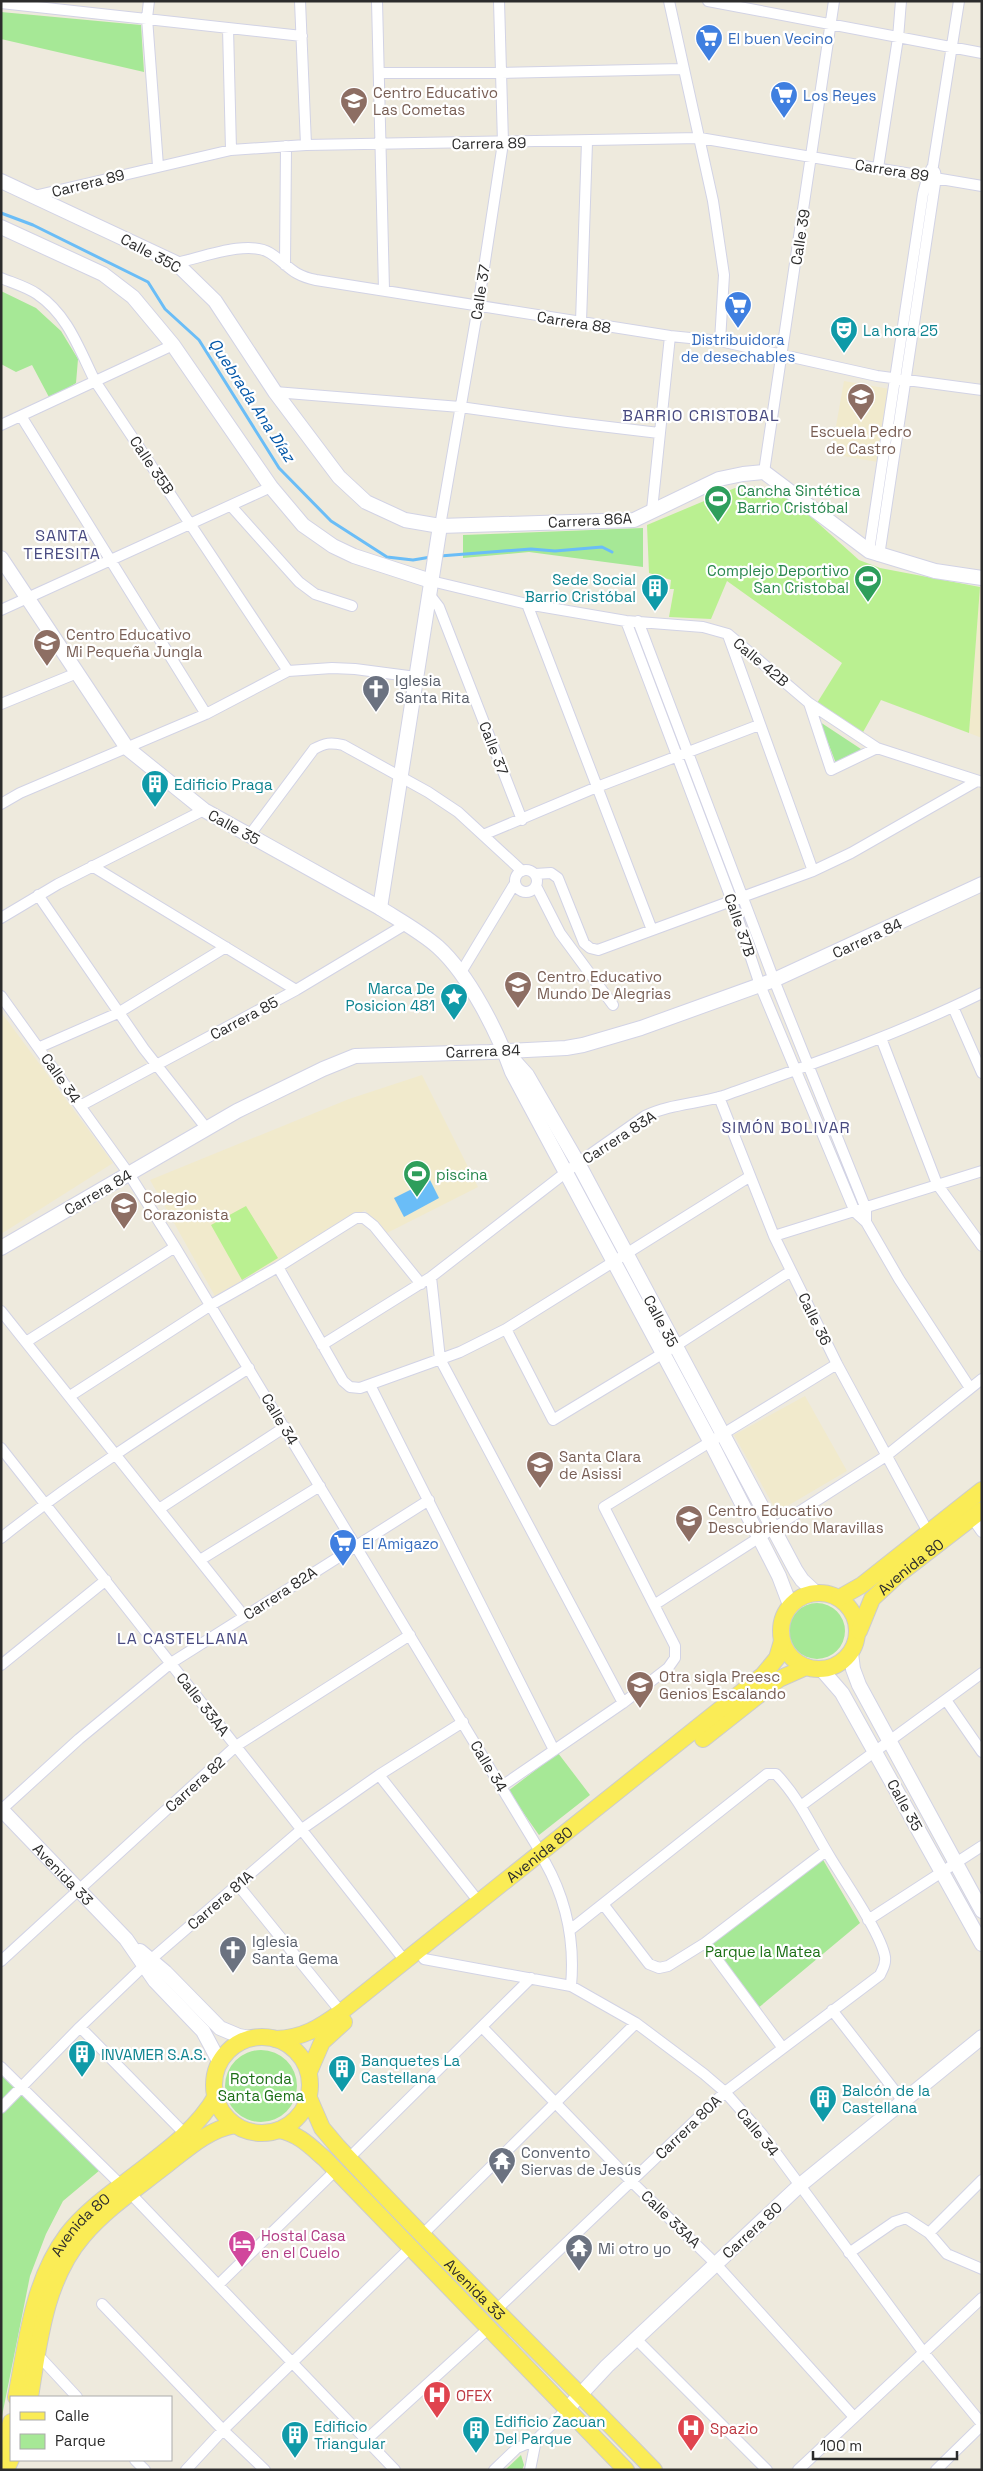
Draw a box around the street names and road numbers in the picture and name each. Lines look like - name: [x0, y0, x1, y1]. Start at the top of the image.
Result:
- street label: Carrera 89: [452, 133, 526, 153]
- street label: Carrera 89: [854, 155, 930, 185]
- street label: Carrera 89: [50, 165, 126, 201]
- street label: Calle 39: [786, 208, 814, 266]
- street label: Calle 35C: [117, 229, 185, 277]
- street label: Calle 37: [466, 263, 494, 321]
- street label: Carrera 88: [536, 307, 612, 337]
- street label: Calle 35B: [126, 432, 178, 498]
- street label: Carrera 86A: [548, 508, 633, 532]
- street label: Calle 42B: [729, 633, 793, 691]
- street label: Calle 37: [475, 719, 513, 777]
- street label: Calle 35: [205, 805, 263, 849]
- street label: Calle 37B: [720, 891, 760, 959]
- street label: Carrera 84: [829, 914, 905, 962]
- street label: Carrera 85: [207, 992, 281, 1044]
- street label: Carrera 84: [445, 1040, 521, 1062]
- street label: Calle 34: [37, 1049, 85, 1107]
- street label: Carrera 83A: [579, 1106, 660, 1168]
- street label: Carrera 84: [61, 1165, 135, 1219]
- street label: Calle 36: [794, 1289, 836, 1349]
- street label: Calle 35: [639, 1292, 683, 1350]
- street label: Calle 34: [257, 1390, 303, 1448]
- street label: Avenida 80: [873, 1534, 947, 1599]
- street label: Carrera 82A: [240, 1562, 321, 1624]
- street label: Calle 33AA: [172, 1668, 234, 1740]
- street label: Calle 34: [466, 1737, 512, 1795]
- street label: Carrera 82: [161, 1752, 229, 1816]
- street label: Calle 35: [883, 1776, 927, 1834]
- street label: Avenida 80: [502, 1822, 576, 1886]
- street label: Avenida 33: [29, 1839, 98, 1909]
- street label: Carrera 81A: [183, 1866, 257, 1934]
- street label: Carrera 80A: [651, 2090, 725, 2163]
- street label: Calle 34: [733, 2104, 783, 2160]
- street label: Calle 33AA: [637, 2186, 705, 2252]
- street label: Avenida 80: [46, 2188, 114, 2259]
- street label: Carrera 80: [718, 2197, 786, 2263]
- street label: Avenida 33: [441, 2254, 510, 2324]

